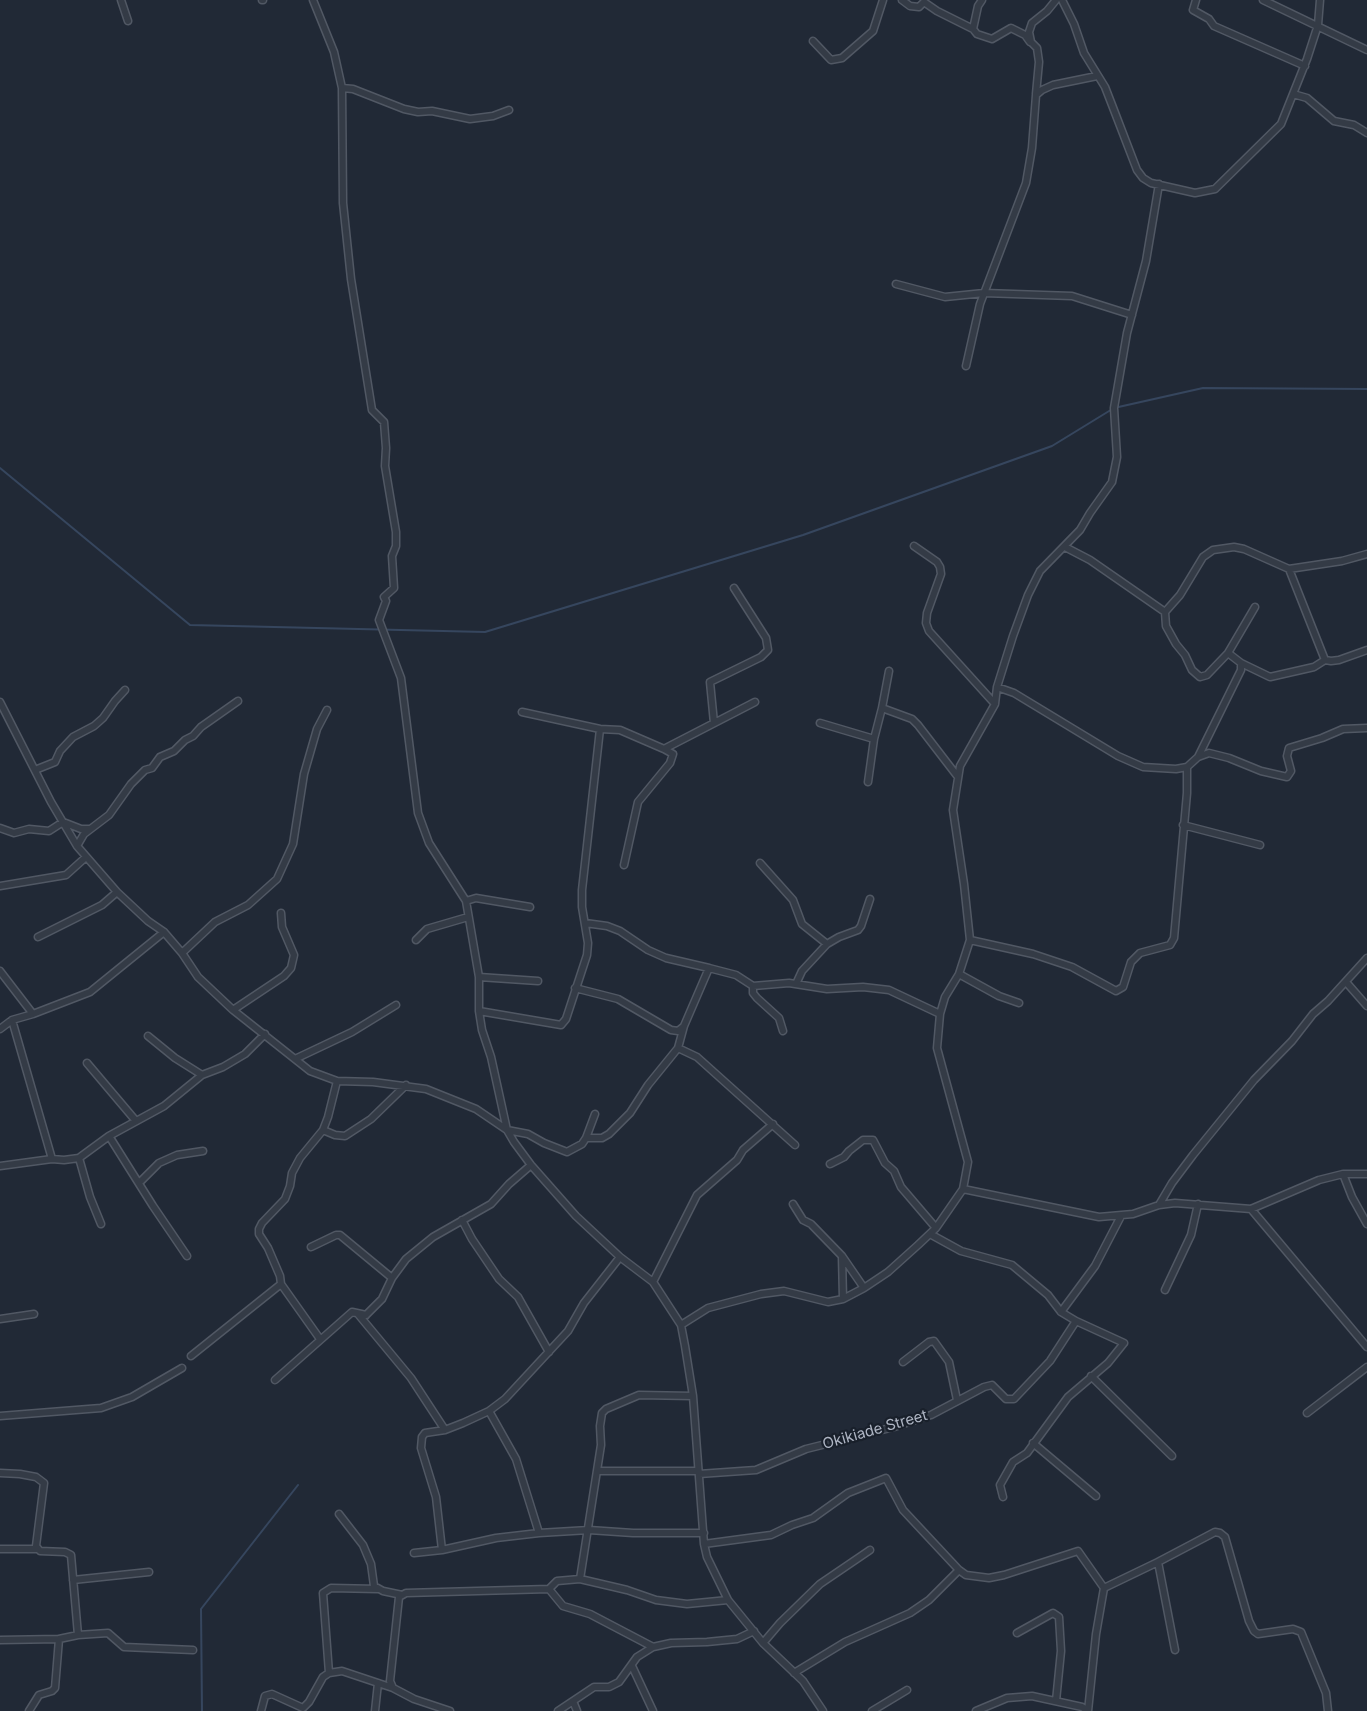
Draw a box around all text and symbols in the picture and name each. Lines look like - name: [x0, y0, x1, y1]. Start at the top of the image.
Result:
- street label: Okikiade Street: [821, 1406, 929, 1454]

